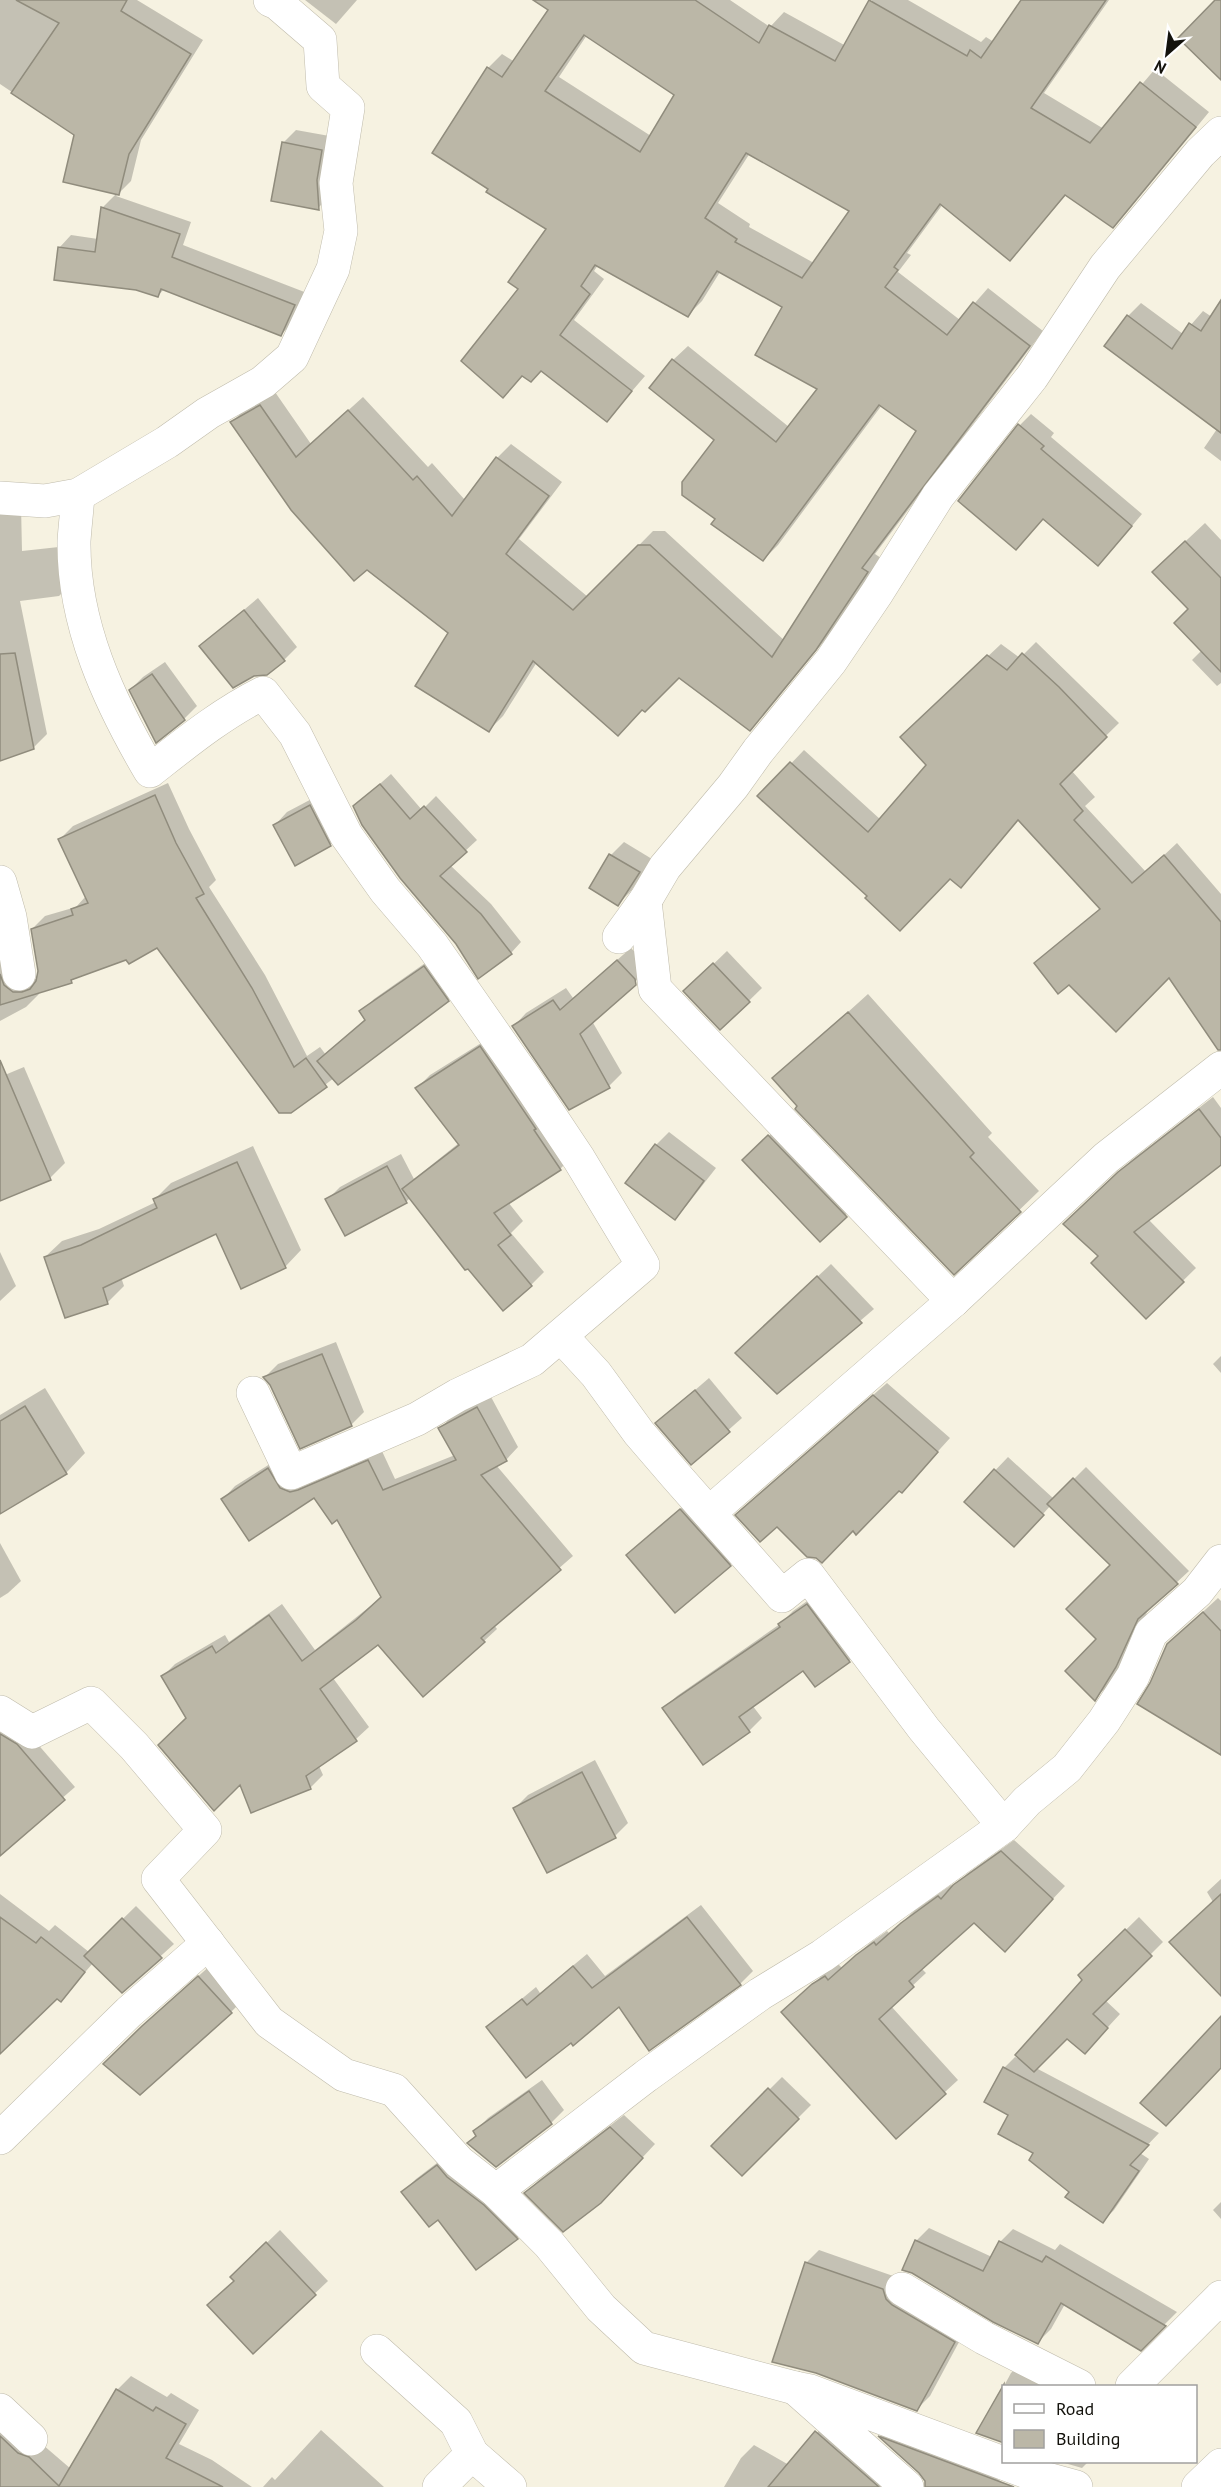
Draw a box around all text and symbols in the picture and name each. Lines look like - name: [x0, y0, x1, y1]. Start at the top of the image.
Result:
- north arrow: [1137, 24, 1197, 84]
- text: N: [1151, 56, 1169, 79]
- legend: [1002, 2385, 1197, 2463]
- text: Road: [1056, 2397, 1094, 2420]
- text: Building: [1056, 2427, 1120, 2450]

